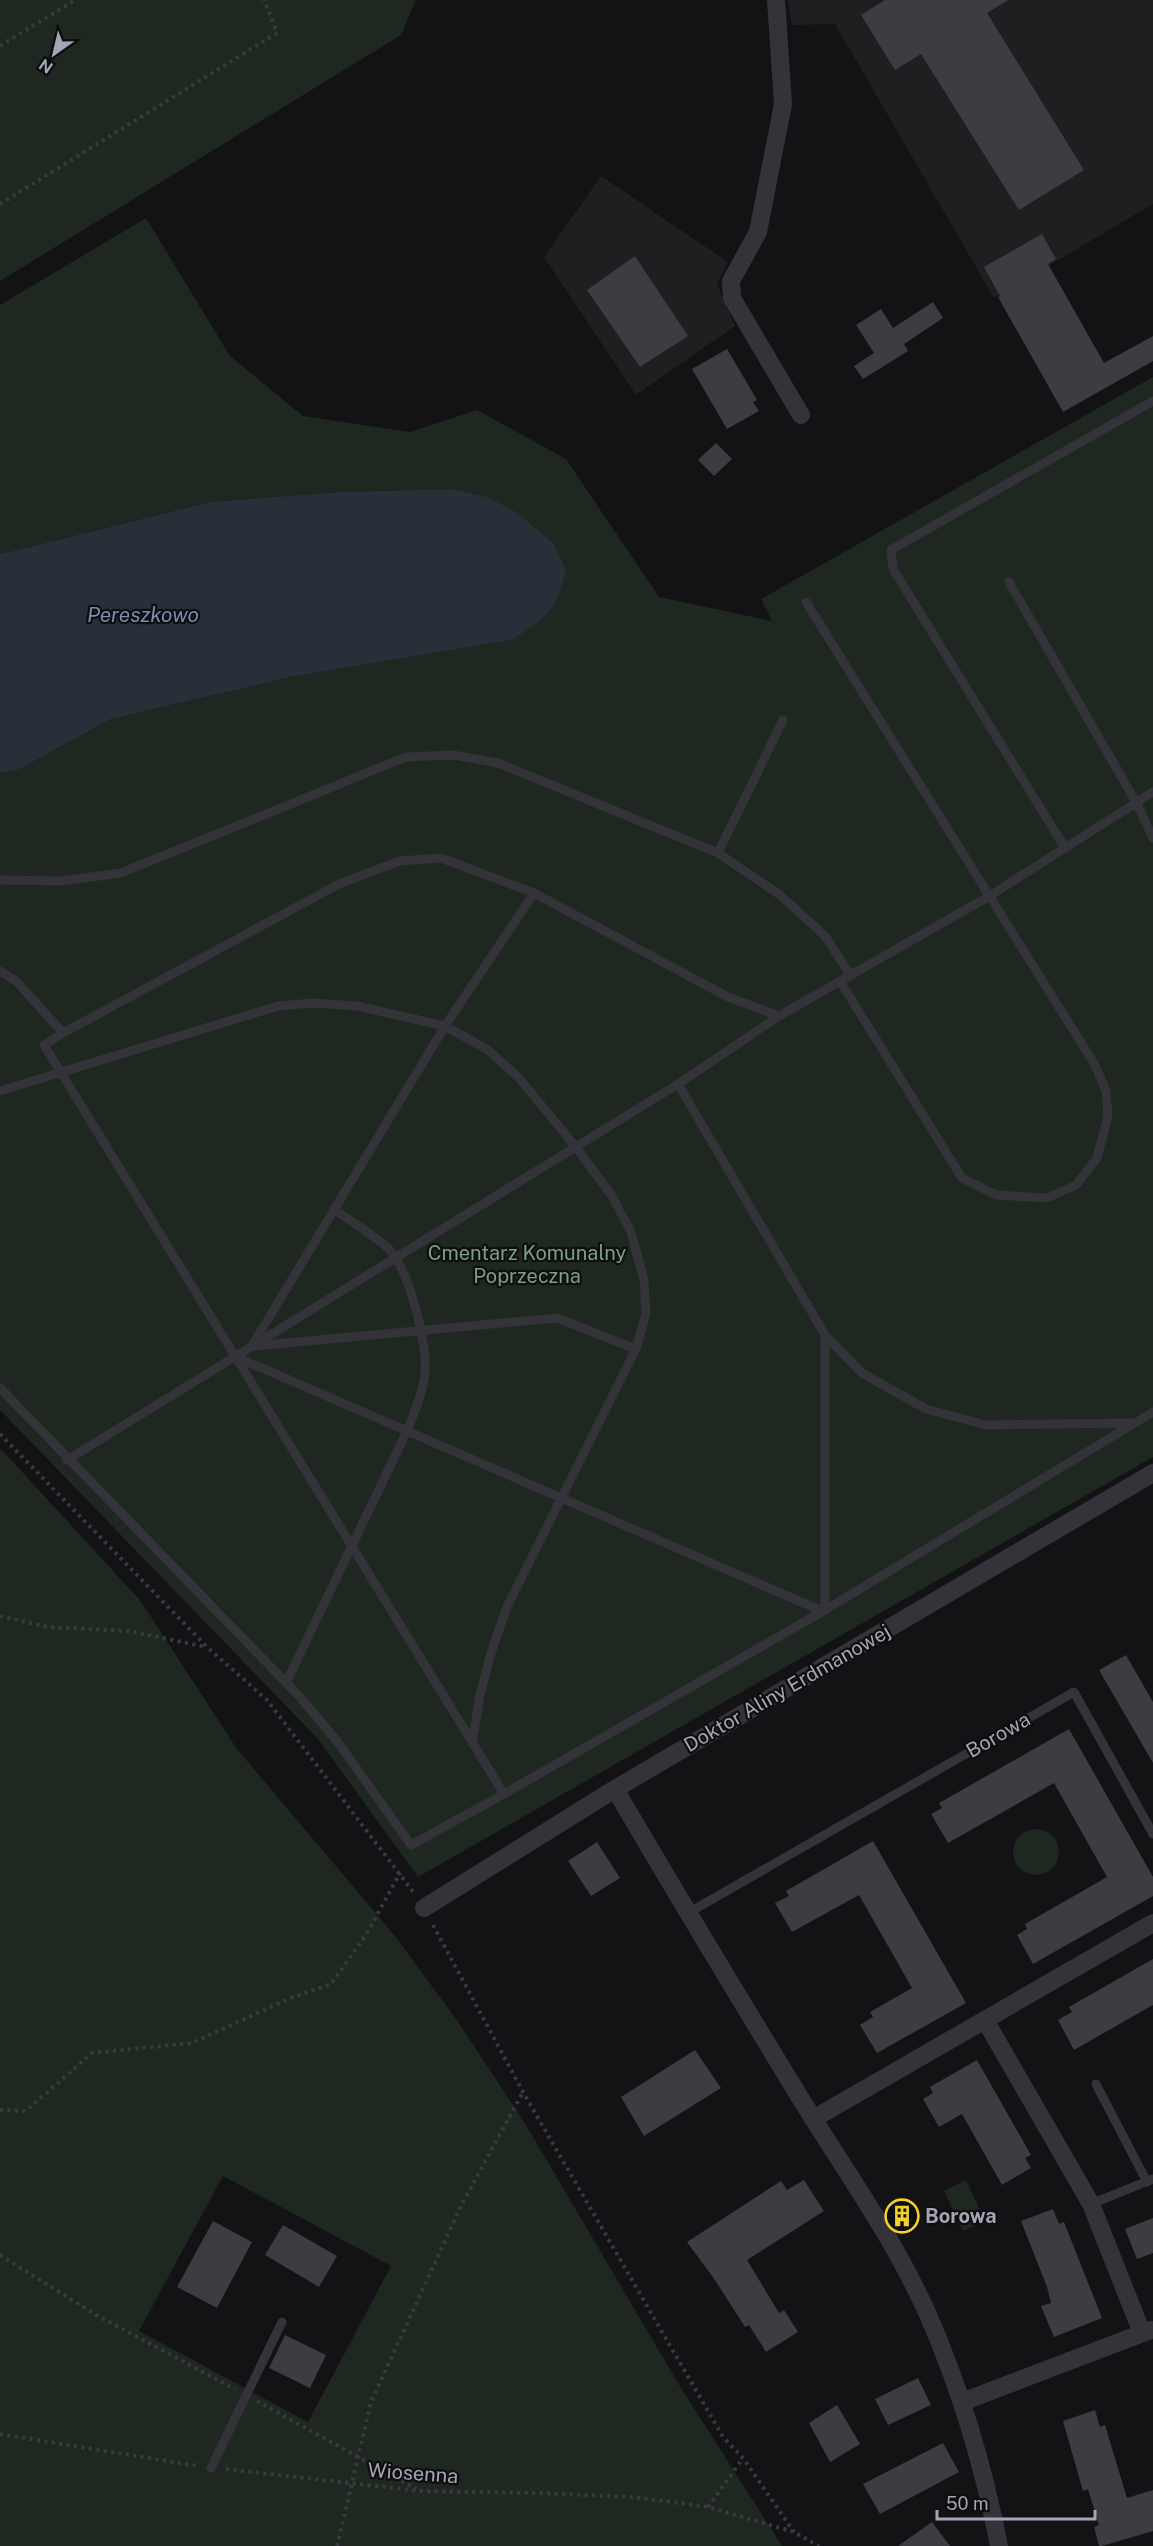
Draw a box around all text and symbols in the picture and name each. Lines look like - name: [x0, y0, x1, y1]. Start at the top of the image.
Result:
- north arrow: [24, 24, 84, 84]
- text: N: [35, 55, 56, 77]
- water label: Pereszkowo: [87, 602, 199, 627]
- park label: Cmentarz Komunalny Poprzeczna: [428, 1241, 627, 1288]
- street label: Doktor Aliny Erdmanowej: [679, 1619, 895, 1757]
- street label: Borowa: [962, 1707, 1034, 1763]
- building icon: Borowa: [884, 2198, 920, 2234]
- place label: Borowa: [925, 2204, 997, 2228]
- street label: Wiosenna: [367, 2458, 459, 2488]
- scale bar: [937, 2483, 1094, 2521]
- text: 50 m: [946, 2493, 989, 2514]

